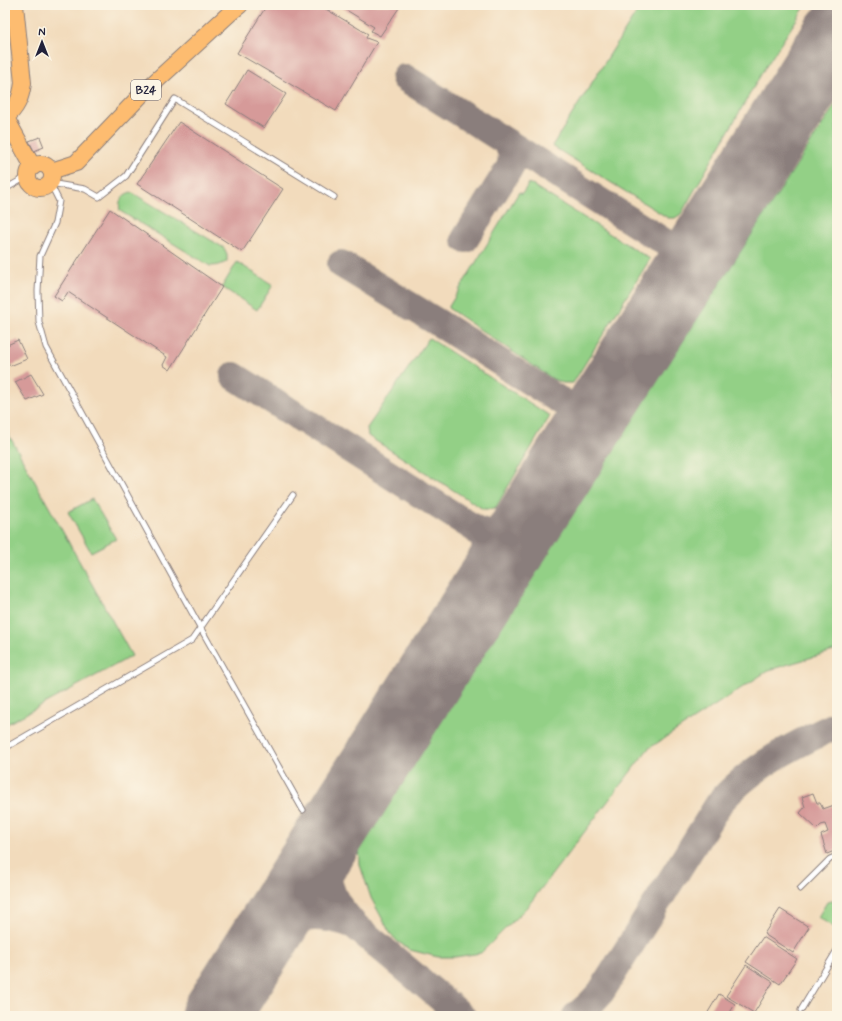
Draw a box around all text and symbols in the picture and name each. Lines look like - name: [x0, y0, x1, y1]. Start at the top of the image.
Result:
- north arrow: [22, 22, 62, 62]
- text: N: [38, 26, 46, 40]
- road number: B24: [131, 80, 161, 100]

